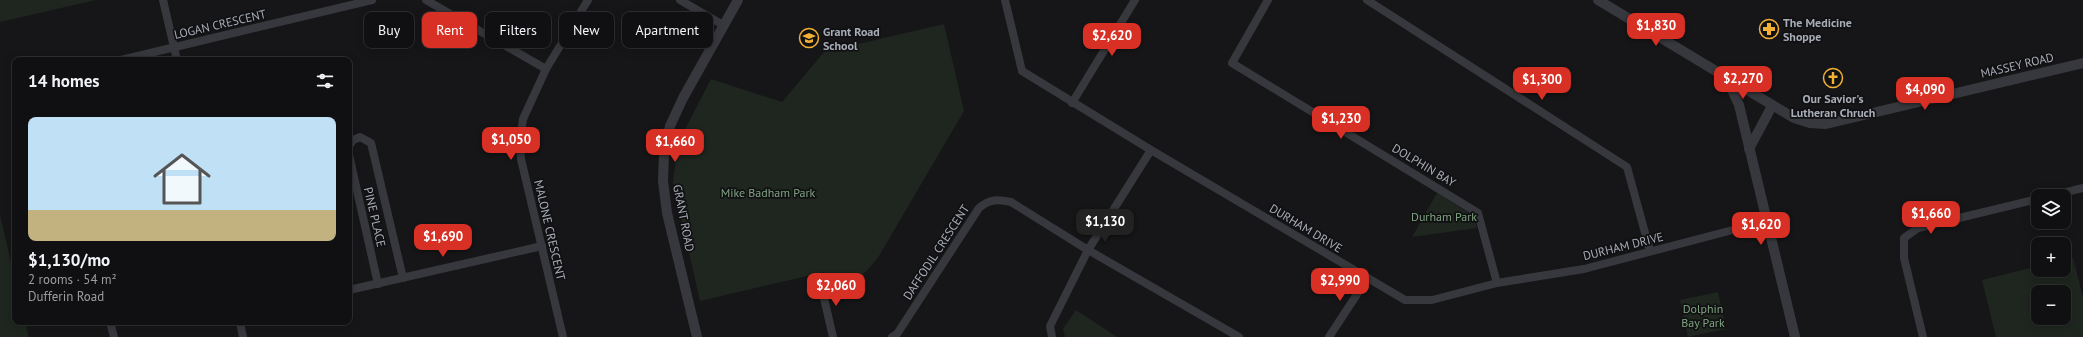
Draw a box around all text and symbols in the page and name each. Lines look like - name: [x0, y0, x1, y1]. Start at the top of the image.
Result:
- street label: LOGAN CRESCENT: [172, 6, 268, 42]
- chip: Buy: [364, 12, 414, 48]
- chip: Rent: [422, 12, 477, 48]
- chip: Filters: [485, 12, 551, 48]
- chip: New: [559, 12, 614, 48]
- chip: Apartment: [622, 12, 713, 48]
- pin: $1,830: [1623, 13, 1689, 47]
- place label: The Medicine Shoppe: [1783, 15, 1852, 44]
- text: $1,830: [1636, 17, 1676, 34]
- pharmacy icon: The Medicine Shoppe: [1758, 18, 1780, 40]
- pin: $2,620: [1079, 23, 1145, 57]
- place label: Grant Road School: [823, 24, 880, 53]
- school or university icon: Grant Road School: [798, 27, 820, 49]
- text: $2,620: [1092, 27, 1132, 44]
- street label: MASSEY ROAD: [1979, 49, 2055, 81]
- pin: $2,270: [1710, 66, 1776, 100]
- pin: $1,300: [1509, 67, 1575, 101]
- church icon: Our Savior's Lutheran Chruch: [1822, 67, 1844, 89]
- text: 14 homes: [28, 70, 99, 92]
- icon: filters: [314, 70, 336, 92]
- text: $2,270: [1723, 70, 1763, 87]
- text: $1,300: [1522, 71, 1562, 88]
- pin: $4,090: [1892, 77, 1958, 111]
- text: $4,090: [1905, 81, 1945, 98]
- place label: Our Savior's Lutheran Chruch: [1791, 91, 1875, 120]
- pin: $1,230: [1308, 106, 1374, 140]
- text: $1,230: [1321, 110, 1361, 127]
- pin: $1,050: [478, 127, 544, 161]
- pin: $1,660: [642, 129, 708, 163]
- text: $1,050: [491, 131, 531, 148]
- text: $1,660: [655, 133, 695, 150]
- street label: DOLPHIN BAY: [1389, 140, 1459, 190]
- icon: home: [146, 143, 218, 215]
- street label: MALONE CRESCENT: [531, 178, 569, 282]
- street label: GRANT ROAD: [670, 183, 698, 253]
- park label: Mike Badham Park: [721, 185, 816, 200]
- street label: PINE PLACE: [361, 186, 389, 248]
- map controls: [2031, 189, 2071, 325]
- button: layers: [2031, 189, 2071, 229]
- street label: DURHAM DRIVE: [1267, 200, 1345, 256]
- street label: DAFFODIL CRESCENT: [900, 201, 972, 302]
- pin: $1,660: [1898, 201, 1964, 235]
- text: $1,660: [1911, 205, 1951, 222]
- pin: $1,130: [1072, 209, 1138, 243]
- park label: Durham Park: [1411, 209, 1477, 224]
- pin: $1,620: [1728, 212, 1794, 246]
- text: $1,130: [1085, 213, 1125, 230]
- text: $1,620: [1741, 216, 1781, 233]
- pin: $1,690: [410, 224, 476, 258]
- text: $1,690: [423, 228, 463, 245]
- street label: DURHAM DRIVE: [1581, 229, 1665, 263]
- button: +: [2031, 237, 2071, 277]
- text: $1,130/mo: [28, 249, 110, 271]
- pin: $2,990: [1307, 268, 1373, 302]
- text: 2 rooms · 54 m²: [28, 271, 117, 288]
- text: $2,990: [1320, 272, 1360, 289]
- pin: $2,060: [803, 273, 869, 307]
- text: $2,060: [816, 277, 856, 294]
- button: −: [2031, 285, 2071, 325]
- text: Dufferin Road: [28, 288, 104, 305]
- park label: Dolphin Bay Park: [1681, 301, 1725, 330]

